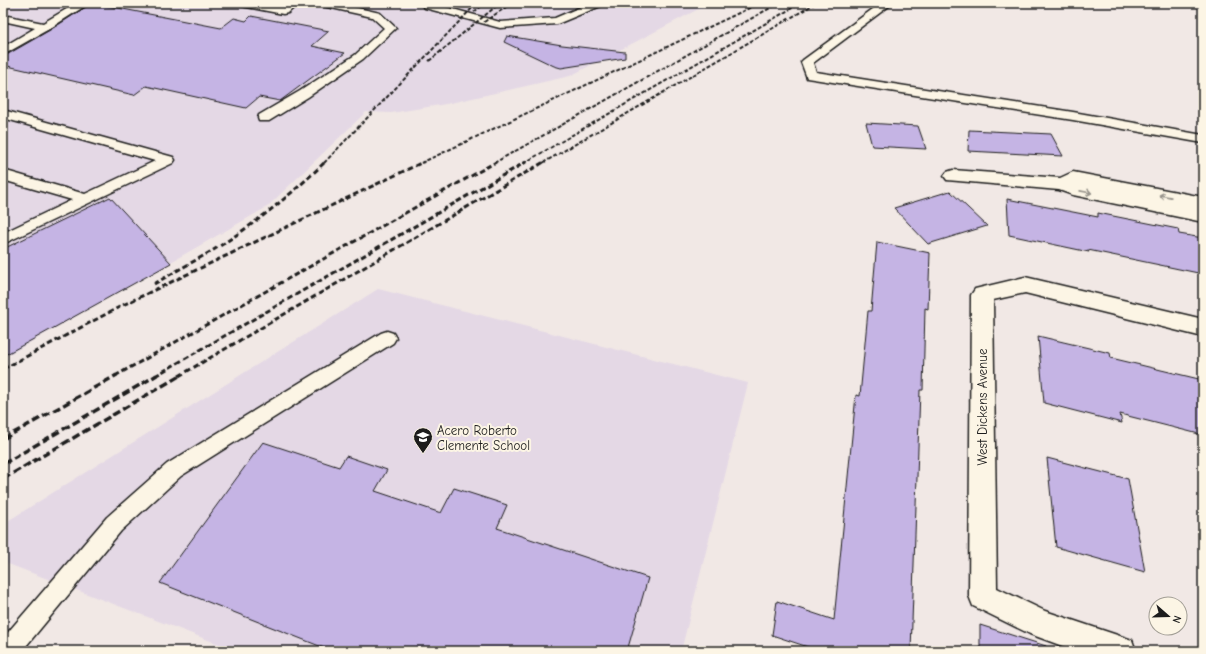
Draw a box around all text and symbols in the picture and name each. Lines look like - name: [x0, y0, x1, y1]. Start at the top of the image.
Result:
- one-way arrow: [1079, 188, 1092, 196]
- one-way arrow: [1159, 192, 1172, 200]
- street label: West Dickens Avenue: [975, 348, 990, 465]
- place label: Acero Roberto Clemente School: [437, 423, 530, 453]
- school or university icon: Acero Roberto Clemente School: [412, 426, 434, 454]
- north arrow: [1148, 596, 1188, 636]
- text: N: [1170, 614, 1184, 625]

